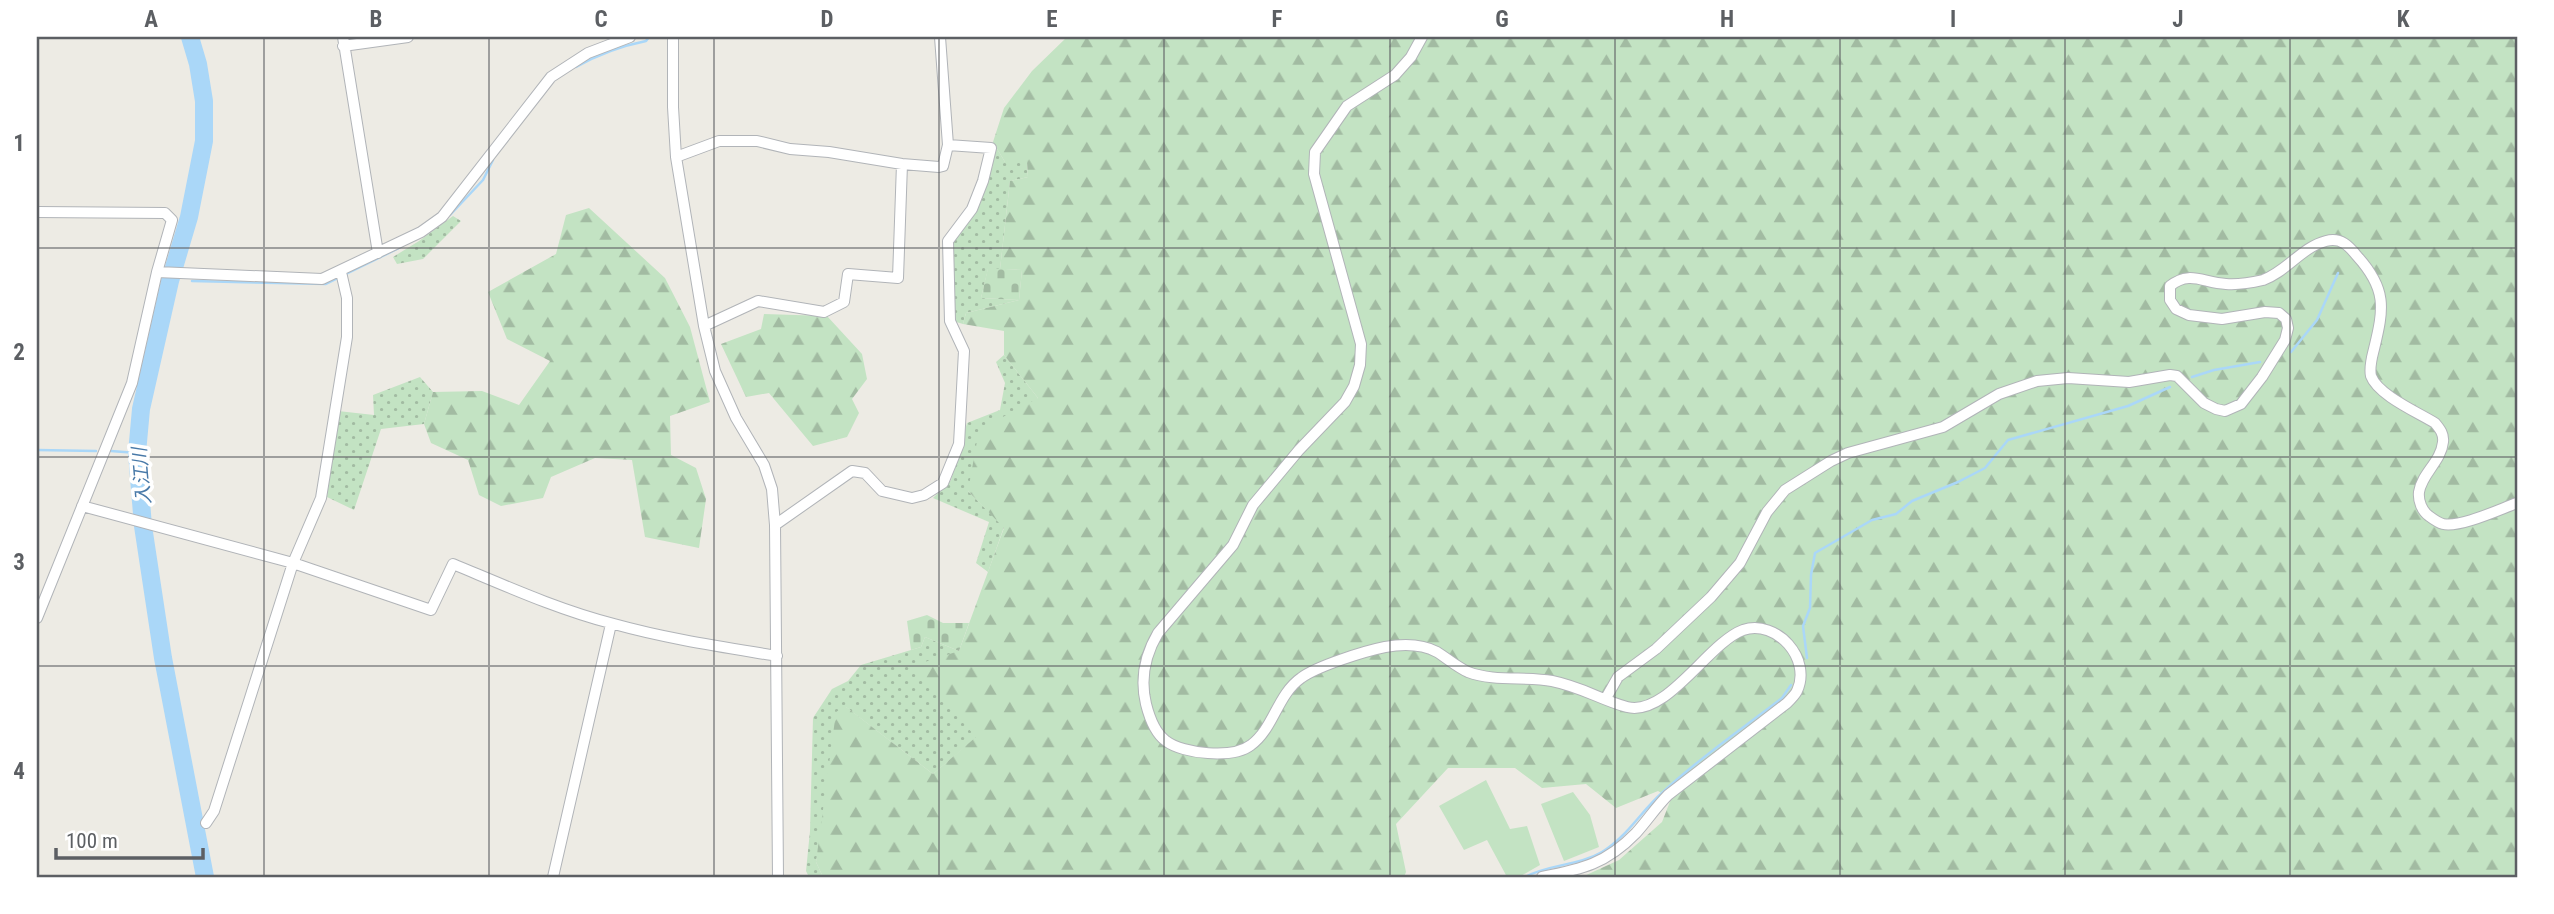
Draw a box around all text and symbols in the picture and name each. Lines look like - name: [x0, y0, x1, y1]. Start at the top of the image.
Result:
- text: A: [144, 6, 158, 33]
- text: B: [370, 6, 382, 33]
- text: C: [594, 6, 608, 33]
- text: D: [821, 6, 834, 33]
- text: E: [1046, 6, 1058, 33]
- text: F: [1272, 6, 1283, 33]
- text: G: [1495, 6, 1509, 33]
- text: H: [1720, 6, 1734, 33]
- text: I: [1950, 6, 1956, 33]
- text: J: [2172, 6, 2184, 33]
- text: K: [2397, 6, 2410, 33]
- text: 1: [13, 130, 25, 157]
- text: 2: [13, 339, 25, 366]
- water label: 入江川: [127, 445, 155, 505]
- text: 3: [13, 549, 25, 576]
- text: 4: [13, 758, 25, 785]
- scale bar: [56, 816, 203, 860]
- text: 100 m: [66, 829, 118, 853]

